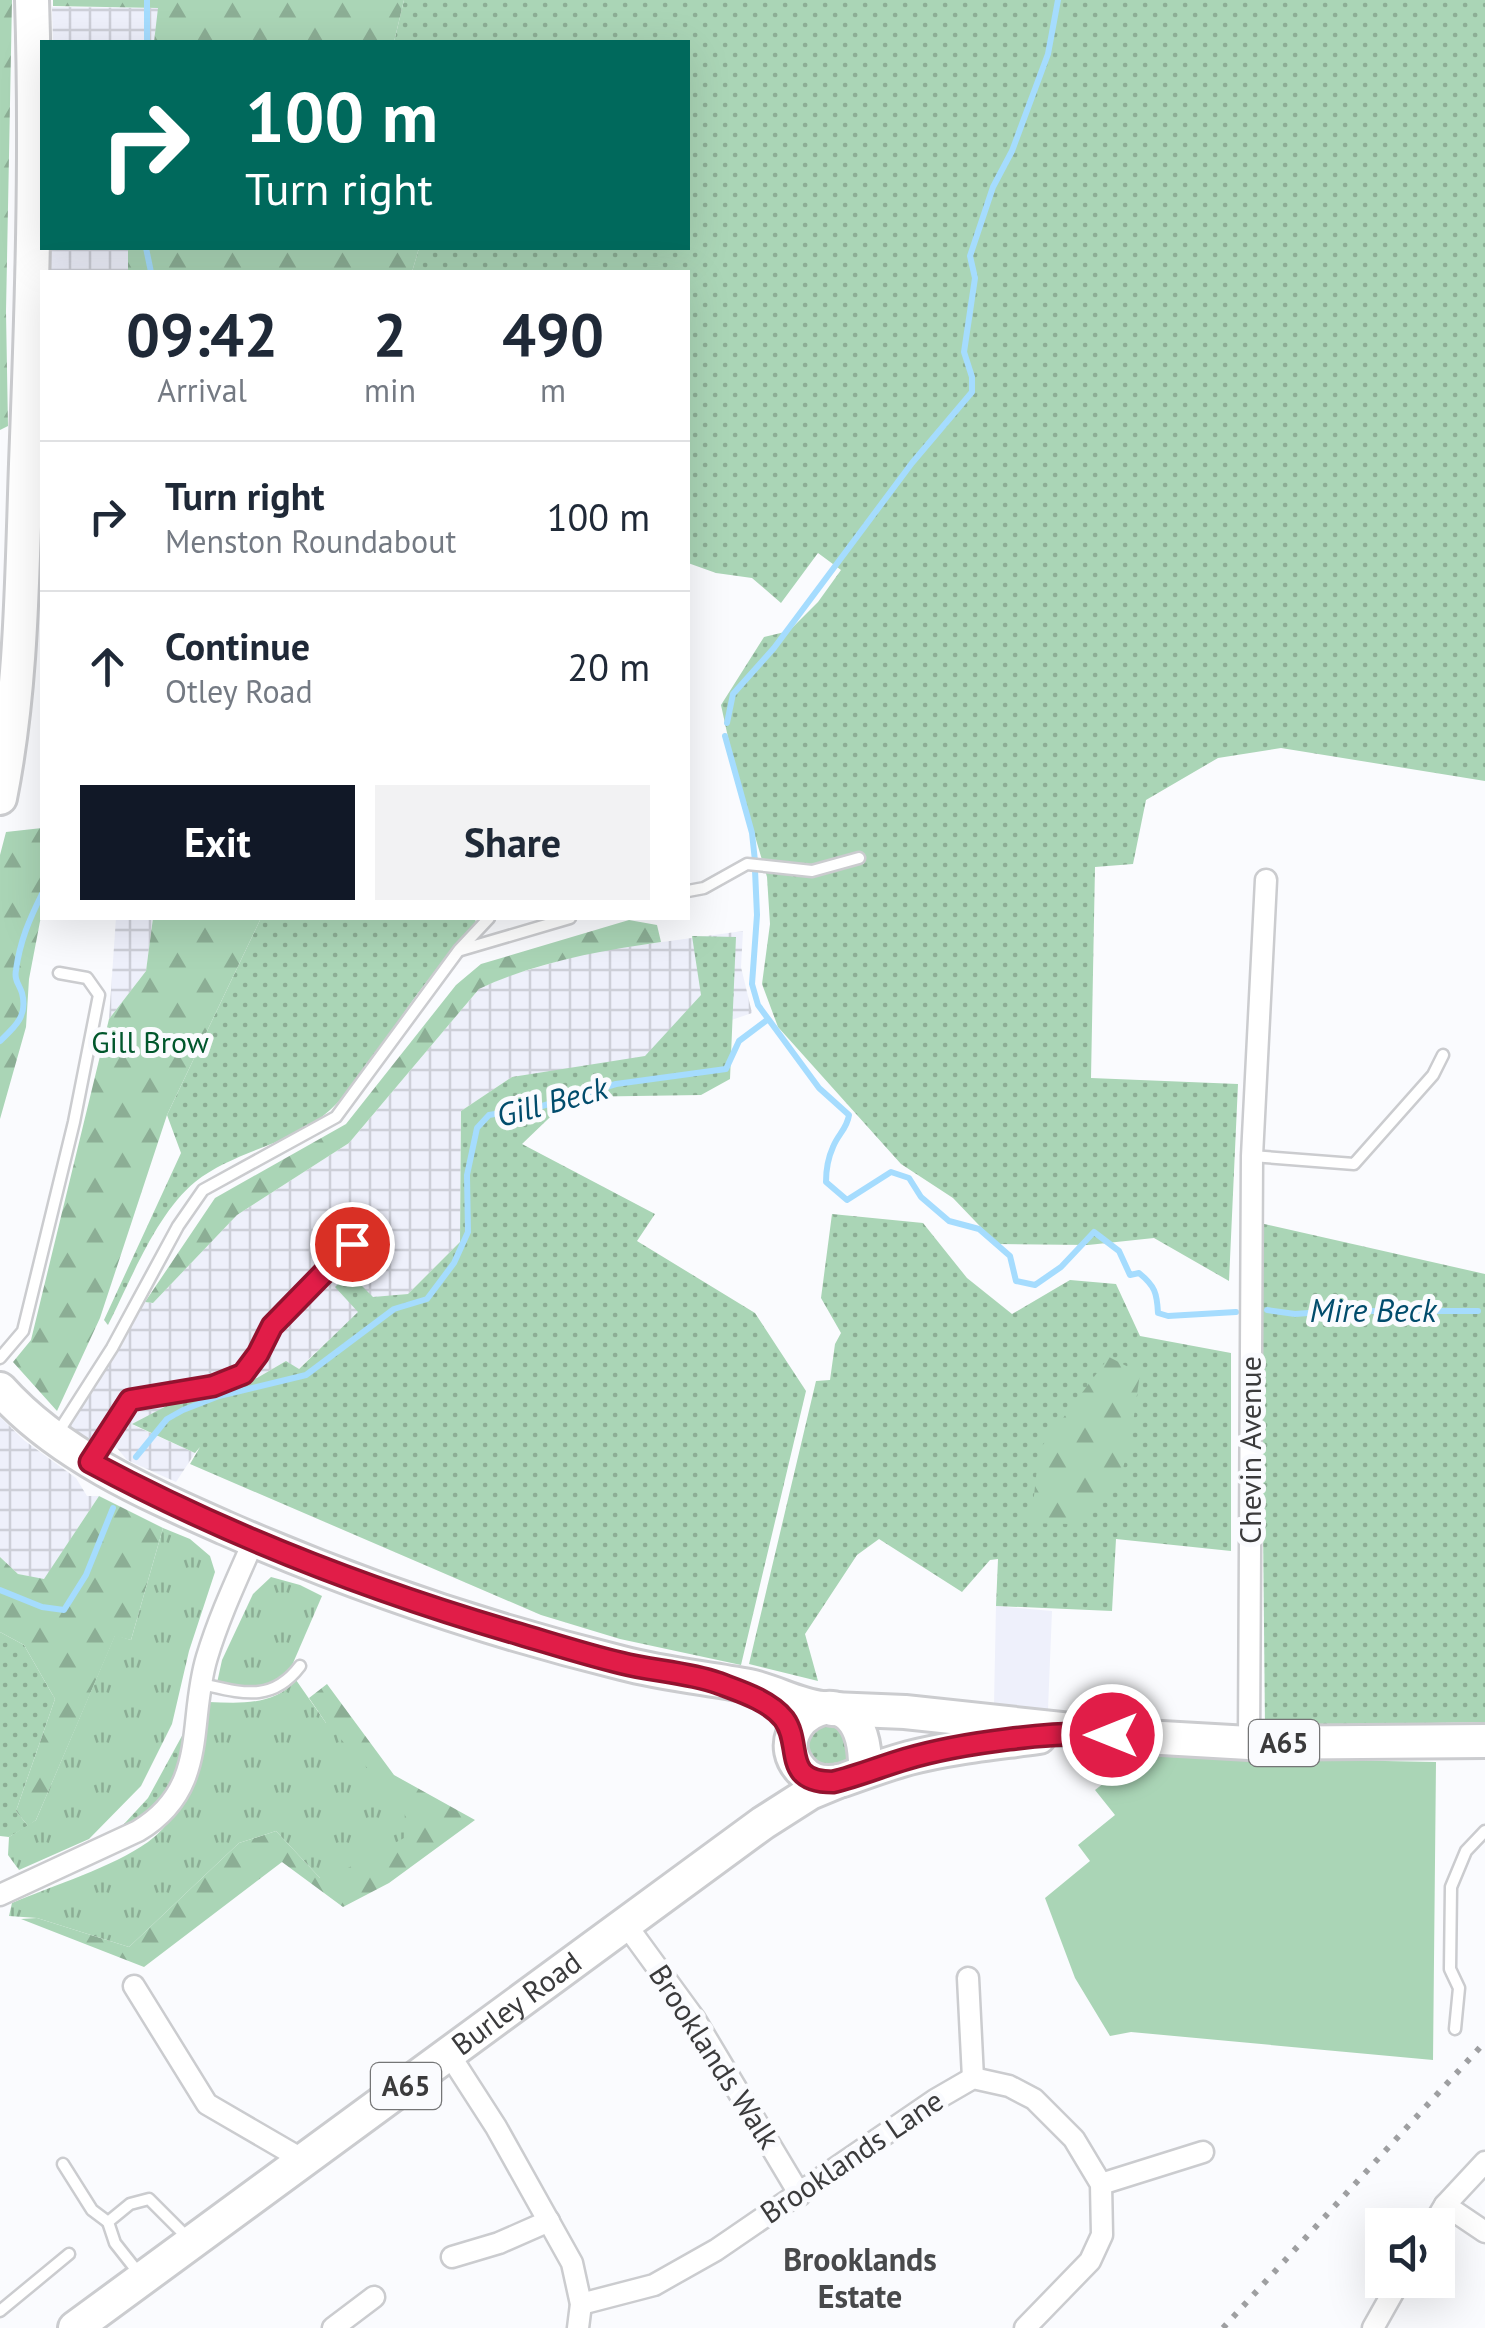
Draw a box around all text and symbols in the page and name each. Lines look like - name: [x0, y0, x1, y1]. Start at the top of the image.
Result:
- text: 100 m: [245, 71, 438, 161]
- icon: right: [80, 80, 210, 210]
- text: Turn right: [245, 159, 433, 217]
- text: 09:42: [126, 295, 278, 373]
- text: 2: [373, 295, 407, 373]
- text: 490: [502, 295, 604, 373]
- text: Arrival: [157, 369, 247, 411]
- text: min: [364, 369, 416, 411]
- text: m: [540, 369, 566, 411]
- text: Turn right: [165, 471, 325, 520]
- icon: right: [80, 489, 135, 544]
- text: 100 m: [547, 492, 650, 541]
- text: Menston Roundabout: [165, 520, 456, 562]
- text: Continue: [165, 621, 310, 670]
- icon: ahead: [80, 639, 135, 694]
- text: 20 m: [568, 642, 650, 691]
- text: Otley Road: [165, 670, 313, 712]
- button: Exit: [80, 785, 355, 900]
- button: Share: [375, 785, 650, 900]
- park label: Gill Brow: [91, 1022, 209, 1061]
- water label: Gill Beck: [492, 1066, 613, 1136]
- pin: [310, 1202, 395, 1287]
- icon: arrive: [325, 1217, 380, 1272]
- water label: Mire Beck: [1310, 1289, 1438, 1331]
- street label: Chevin Avenue: [1230, 1356, 1269, 1544]
- position arrow: [1060, 1683, 1164, 1787]
- road number: A65: [1249, 1720, 1319, 1766]
- street label: Burley Road: [443, 1942, 589, 2063]
- street label: Brooklands Walk: [641, 1957, 790, 2156]
- road number: A65: [371, 2063, 441, 2109]
- street label: Brooklands Lane: [752, 2080, 950, 2231]
- map controls: [1365, 2208, 1455, 2298]
- button: sound: [1365, 2208, 1455, 2298]
- district label: Brooklands Estate: [783, 2238, 937, 2317]

